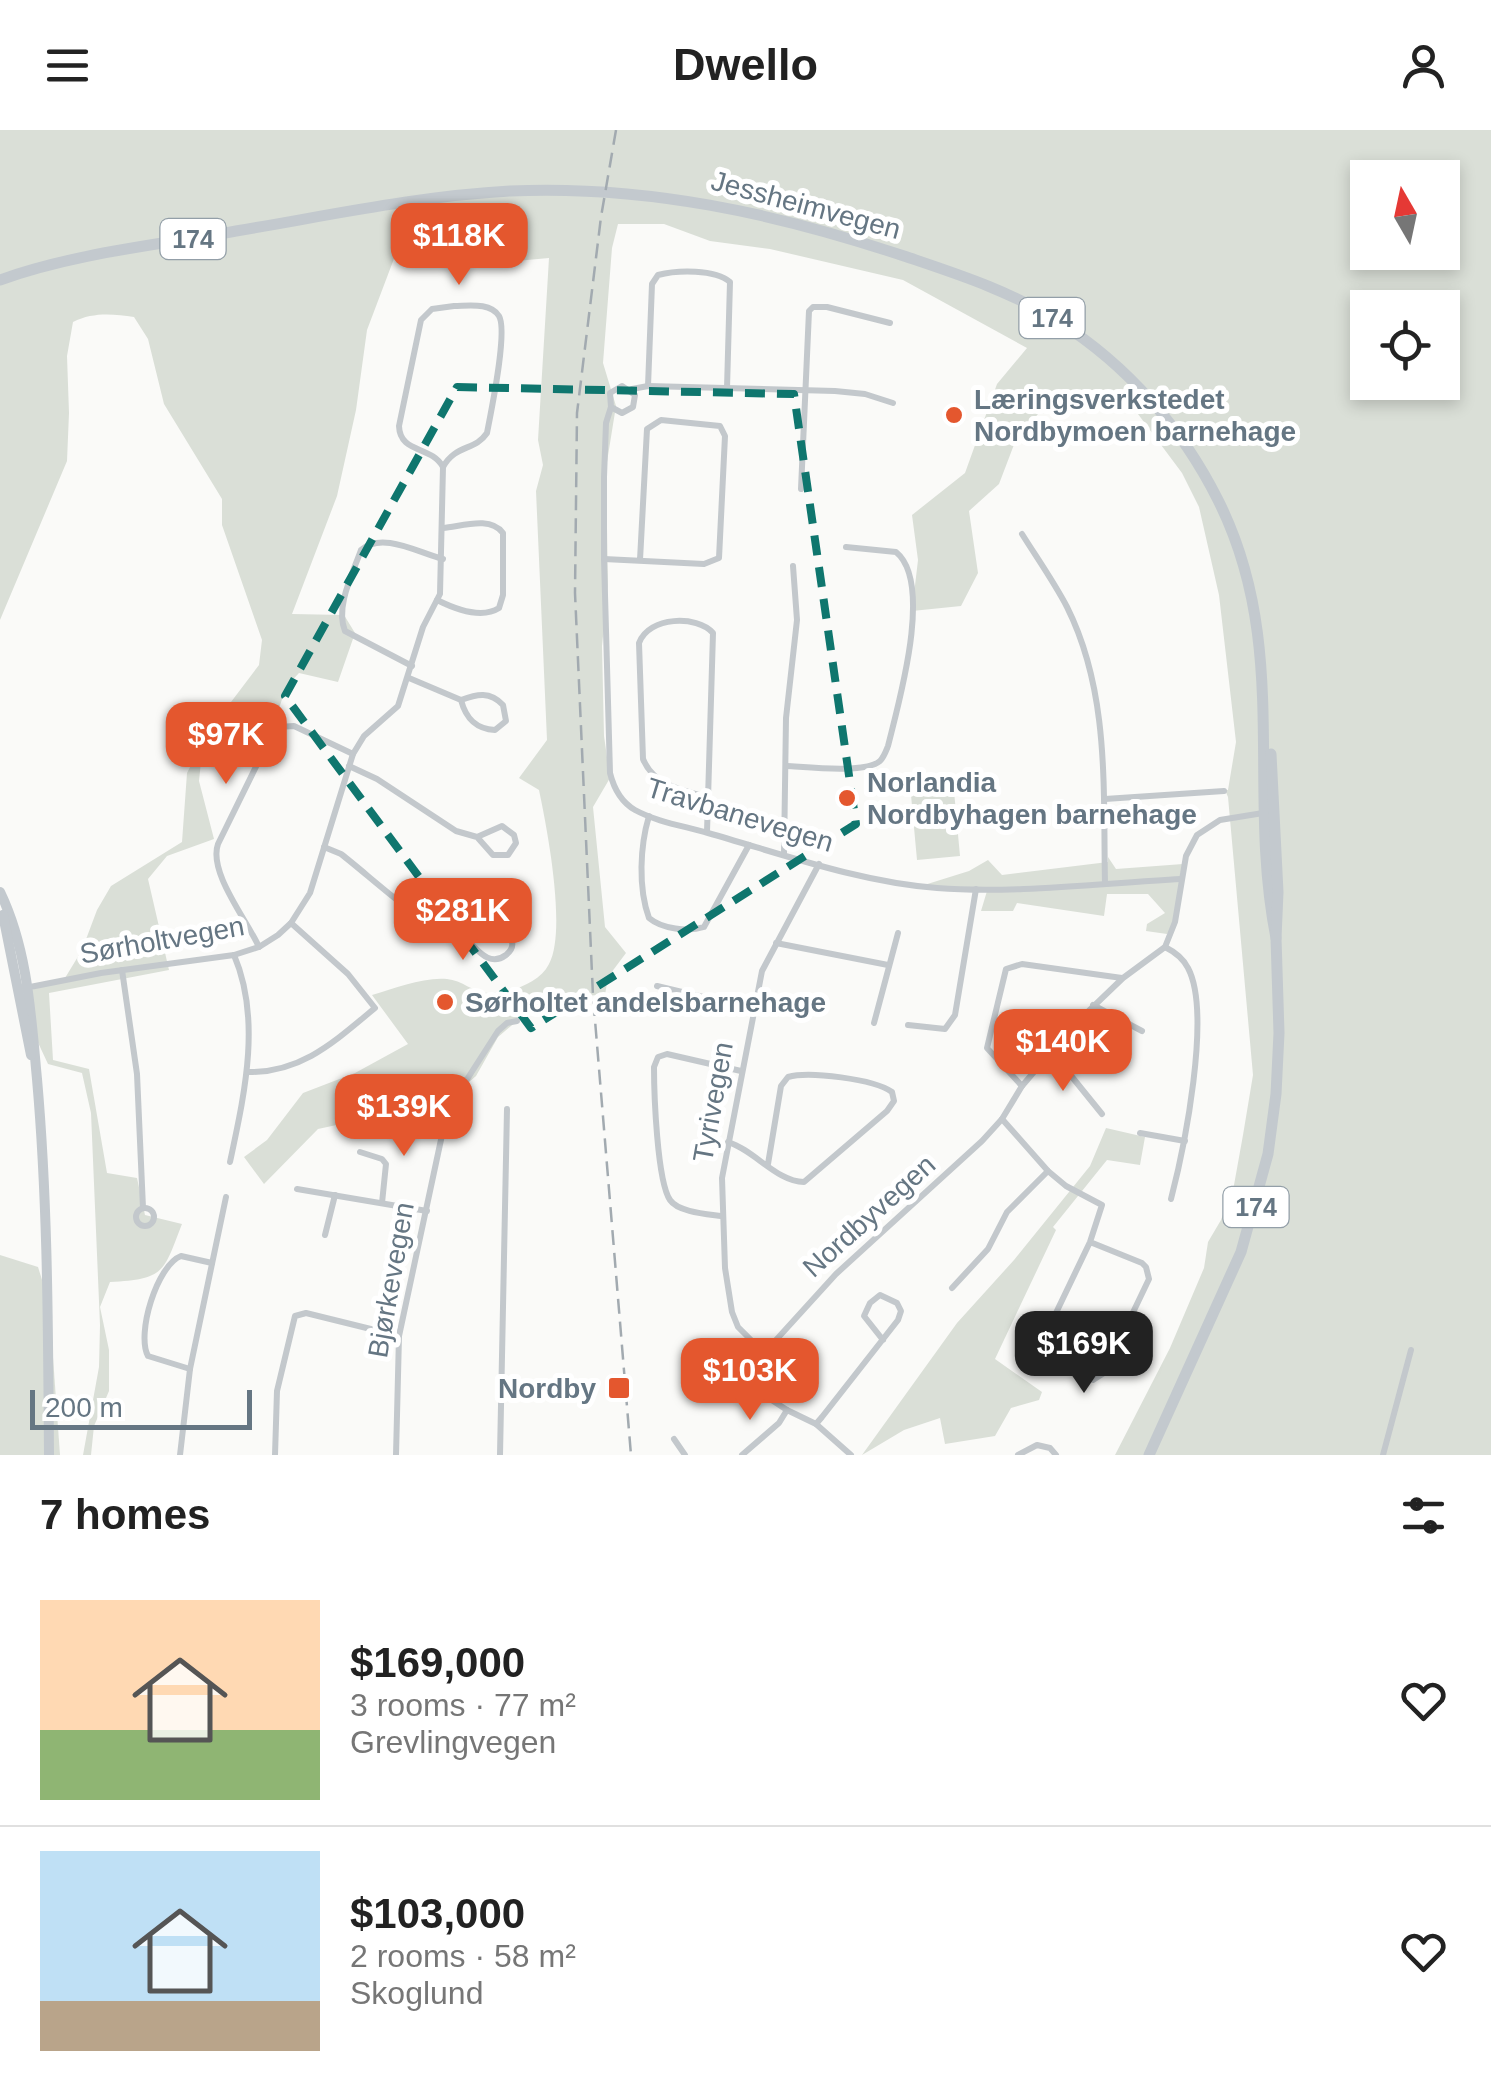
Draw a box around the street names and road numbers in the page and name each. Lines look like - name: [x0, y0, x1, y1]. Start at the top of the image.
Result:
- street label: Jessheimvegen: [708, 165, 904, 245]
- road number: 174: [160, 219, 226, 259]
- road number: 174: [1020, 298, 1084, 338]
- street label: Travbanevegen: [643, 772, 837, 858]
- street label: Sørholtvegen: [77, 910, 247, 970]
- street label: Tyrivegen: [687, 1040, 739, 1164]
- street label: Nordbyvegen: [797, 1149, 941, 1283]
- road number: 174: [1224, 1187, 1288, 1227]
- street label: Bjørkevegen: [362, 1200, 420, 1360]

